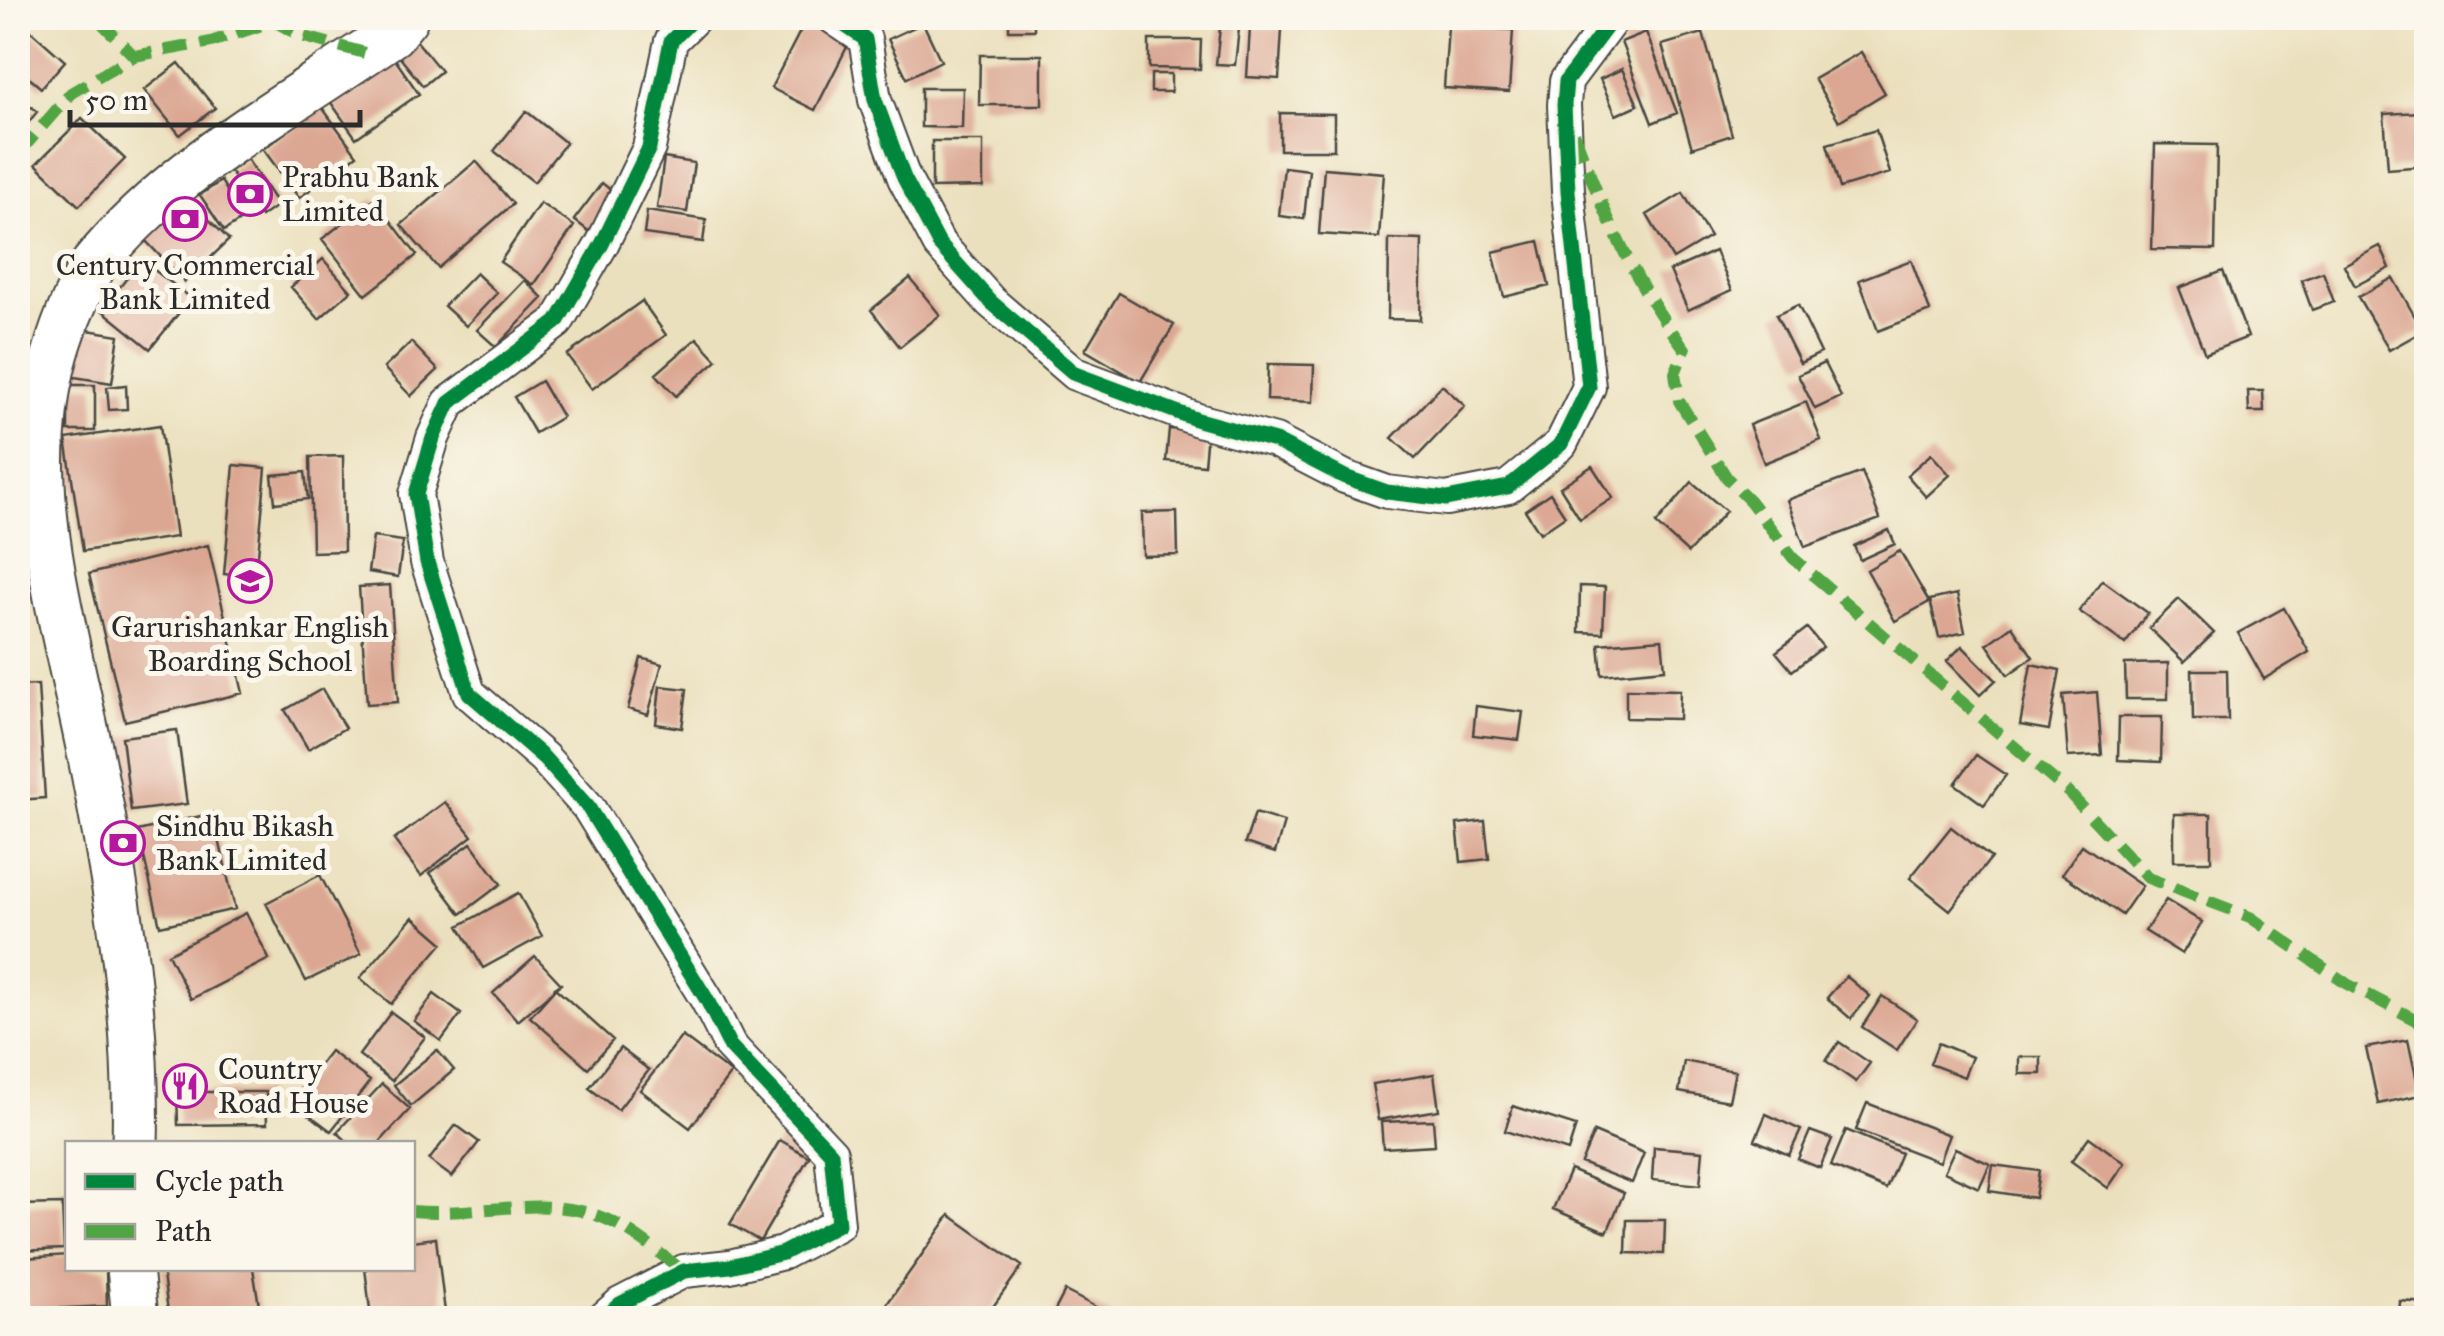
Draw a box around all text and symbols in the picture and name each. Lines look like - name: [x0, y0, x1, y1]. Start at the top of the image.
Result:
- scale bar: [70, 65, 360, 127]
- text: 50 m: [85, 82, 148, 118]
- place label: Prabhu Bank Limited: [282, 159, 439, 229]
- bank icon: Prabhu Bank Limited: [227, 171, 273, 217]
- bank icon: Century Commercial Bank Limited: [162, 196, 208, 242]
- place label: Century Commercial Bank Limited: [56, 247, 315, 317]
- school or university icon: Garurishankar English Boarding School: [227, 558, 273, 604]
- place label: Garurishankar English Boarding School: [111, 609, 389, 679]
- place label: Sindhu Bikash Bank Limited: [156, 808, 334, 878]
- bank icon: Sindhu Bikash Bank Limited: [100, 820, 146, 866]
- place label: Country Road House: [218, 1051, 369, 1121]
- restaurant icon: Country Road House: [162, 1063, 208, 1109]
- legend: [65, 1141, 415, 1271]
- text: Cycle path: [155, 1163, 284, 1199]
- text: Path: [155, 1213, 212, 1249]

